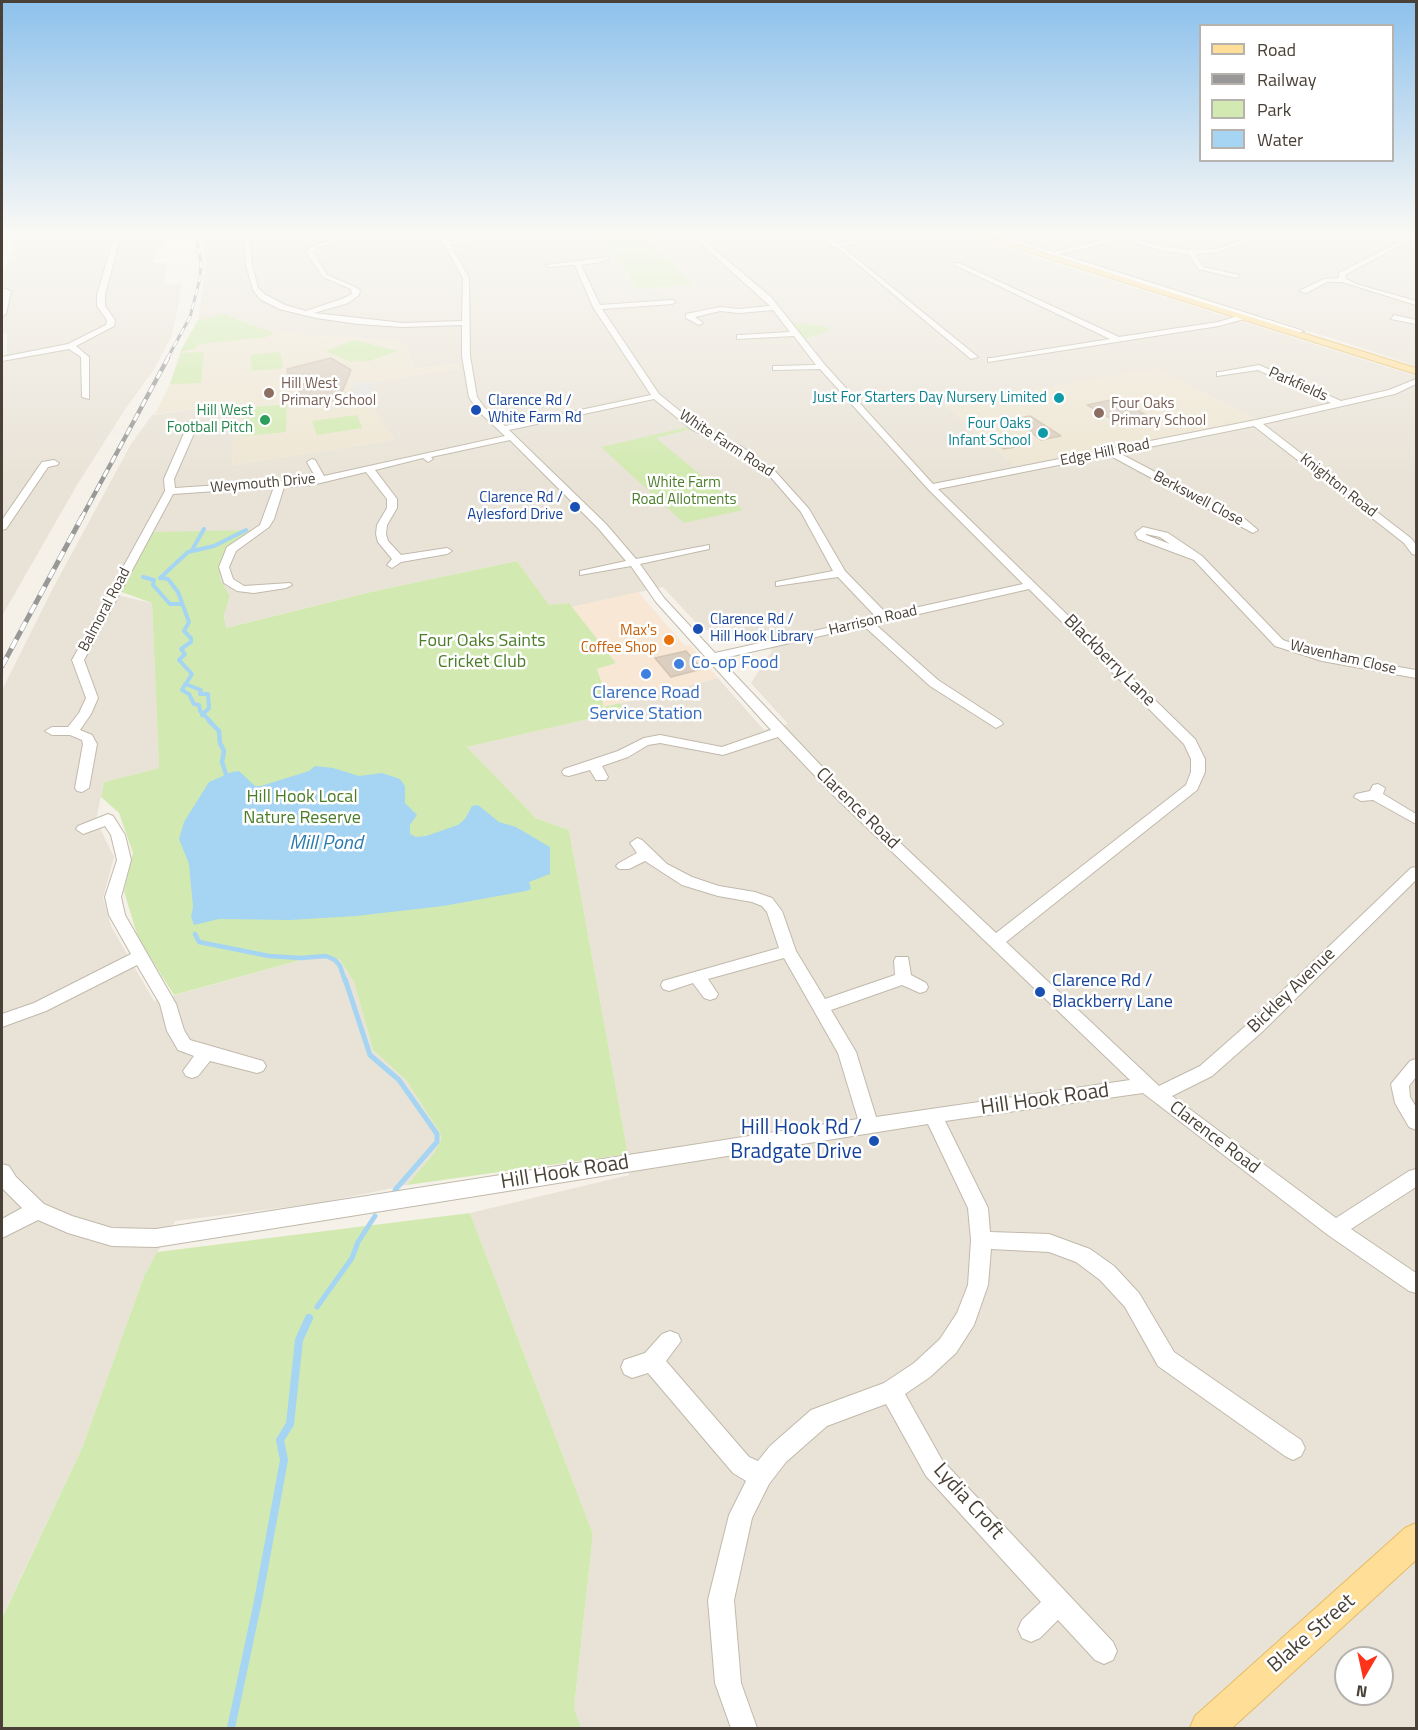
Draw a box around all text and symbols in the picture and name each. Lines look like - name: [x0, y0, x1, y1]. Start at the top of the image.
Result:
- legend: [1199, 24, 1394, 162]
- text: Road: [1257, 36, 1296, 63]
- text: Railway: [1257, 66, 1316, 93]
- text: Park: [1257, 96, 1291, 123]
- text: Water: [1257, 126, 1303, 153]
- street label: Parkfields: [1266, 364, 1330, 406]
- place label: Hill West Primary School: [281, 375, 376, 410]
- marker: Hill West Primary School: [262, 386, 276, 400]
- place label: Just For Starters Day Nursery Limited: [813, 389, 1047, 407]
- marker: Just For Starters Day Nursery Limited: [1052, 391, 1066, 405]
- place label: Clarence Rd / White Farm Rd: [488, 392, 582, 427]
- place label: Four Oaks Primary School: [1111, 395, 1206, 430]
- place label: Hill West Football Pitch: [167, 402, 253, 437]
- marker: Clarence Rd / White Farm Rd: [469, 403, 483, 417]
- marker: Four Oaks Primary School: [1092, 406, 1106, 420]
- street label: White Farm Road: [675, 407, 777, 481]
- marker: Hill West Football Pitch: [258, 413, 272, 427]
- place label: Four Oaks Infant School: [948, 415, 1031, 450]
- marker: Four Oaks Infant School: [1036, 426, 1050, 440]
- street label: Edge Hill Road: [1059, 436, 1151, 470]
- street label: Knighton Road: [1296, 450, 1380, 522]
- street label: Berkswell Close: [1150, 468, 1246, 530]
- street label: Weymouth Drive: [210, 470, 316, 498]
- park label: White Farm Road Allotments: [631, 474, 737, 509]
- place label: Clarence Rd / Aylesford Drive: [467, 489, 563, 524]
- marker: Clarence Rd / Aylesford Drive: [568, 500, 582, 514]
- street label: Balmoral Road: [75, 565, 135, 655]
- street label: Harrison Road: [827, 602, 919, 640]
- place label: Clarence Rd / Hill Hook Library: [710, 611, 814, 646]
- street label: Blackberry Lane: [1059, 611, 1159, 711]
- place label: Max's Coffee Shop: [581, 622, 657, 657]
- marker: Clarence Rd / Hill Hook Library: [691, 622, 705, 636]
- park label: Four Oaks Saints Cricket Club: [418, 631, 546, 674]
- marker: Max's Coffee Shop: [662, 633, 676, 647]
- street label: Wavenham Close: [1288, 637, 1398, 679]
- place label: Co-op Food: [691, 653, 779, 675]
- marker: Co-op Food: [672, 657, 686, 671]
- marker: Clarence Road Service Station: [639, 667, 653, 681]
- place label: Clarence Road Service Station: [590, 683, 702, 726]
- street label: Clarence Road: [811, 764, 903, 854]
- park label: Hill Hook Local Nature Reserve: [243, 787, 361, 830]
- water label: Mill Pond: [289, 832, 363, 856]
- street label: Bickley Avenue: [1244, 944, 1340, 1038]
- place label: Clarence Rd / Blackberry Lane: [1052, 971, 1173, 1014]
- marker: Clarence Rd / Blackberry Lane: [1033, 985, 1047, 999]
- street label: Hill Hook Road: [979, 1079, 1111, 1121]
- street label: Clarence Road: [1165, 1097, 1263, 1179]
- place label: Hill Hook Rd / Bradgate Drive: [730, 1116, 862, 1166]
- marker: Hill Hook Rd / Bradgate Drive: [867, 1134, 881, 1148]
- street label: Hill Hook Road: [499, 1150, 631, 1196]
- street label: Lydia Croft: [927, 1459, 1009, 1545]
- street label: Blake Street: [1263, 1589, 1361, 1679]
- north arrow: [1334, 1646, 1394, 1706]
- text: N: [1354, 1679, 1369, 1705]

